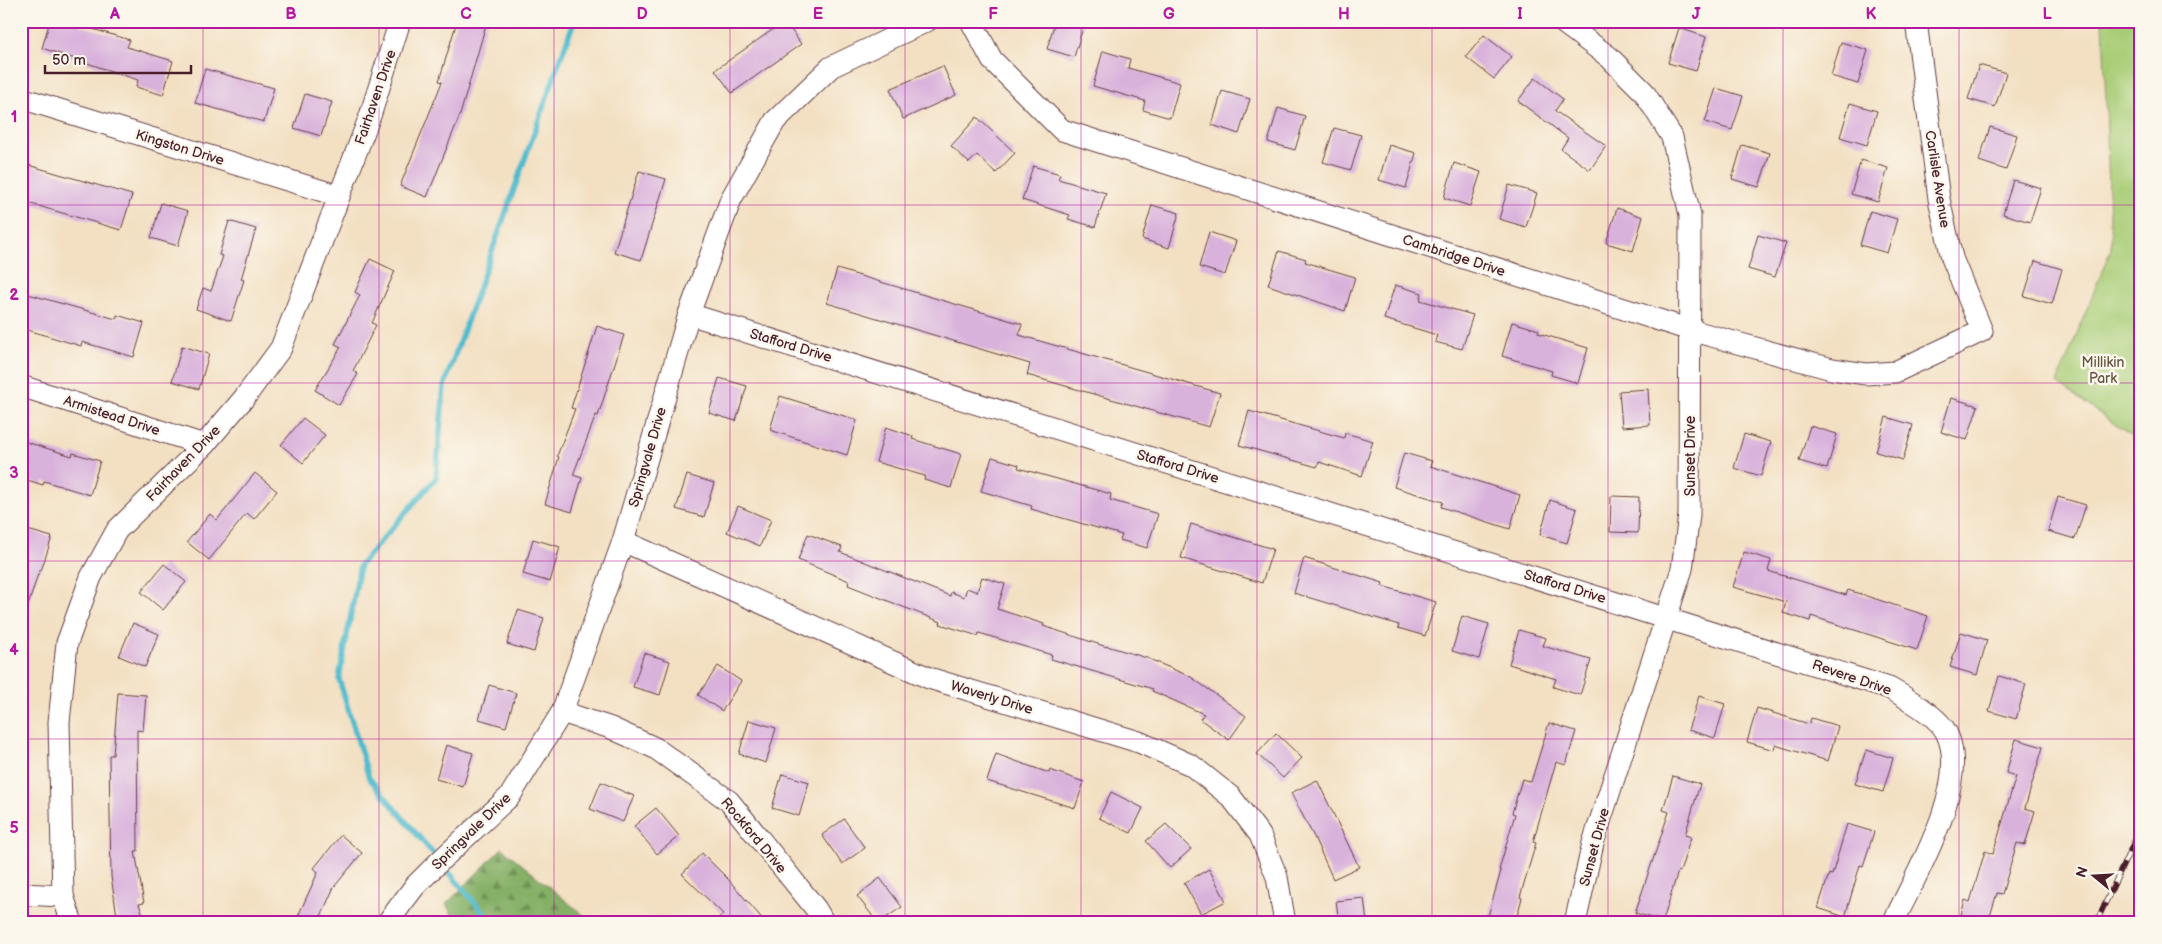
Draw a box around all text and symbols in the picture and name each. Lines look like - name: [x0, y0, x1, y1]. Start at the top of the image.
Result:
- text: A: [109, 5, 120, 24]
- text: B: [285, 5, 297, 24]
- text: C: [460, 5, 472, 24]
- text: D: [636, 5, 648, 24]
- text: E: [813, 5, 823, 24]
- text: F: [988, 5, 998, 24]
- text: G: [1163, 5, 1175, 24]
- text: H: [1338, 5, 1350, 24]
- text: I: [1517, 5, 1523, 24]
- text: J: [1692, 5, 1701, 24]
- text: K: [1866, 5, 1877, 24]
- text: L: [2042, 5, 2052, 24]
- scale bar: [45, 42, 191, 74]
- street label: Fairhaven Drive: [351, 47, 400, 147]
- text: 50 m: [52, 51, 86, 70]
- text: 1: [11, 108, 17, 127]
- street label: Kingston Drive: [134, 126, 226, 169]
- street label: Carlisle Avenue: [1921, 129, 1954, 229]
- street label: Cambridge Drive: [1400, 231, 1507, 280]
- text: 2: [9, 286, 19, 305]
- street label: Stafford Drive: [748, 325, 834, 366]
- park label: Millikin Park: [2082, 354, 2125, 387]
- street label: Armistead Drive: [62, 392, 162, 439]
- street label: Springvale Drive: [625, 405, 670, 509]
- street label: Sunset Drive: [1682, 416, 1699, 496]
- street label: Fairhaven Drive: [143, 422, 224, 505]
- street label: Stafford Drive: [1135, 446, 1221, 487]
- text: 3: [9, 464, 19, 483]
- street label: Stafford Drive: [1522, 566, 1608, 607]
- text: 4: [9, 641, 19, 660]
- street label: Revere Drive: [1810, 656, 1894, 699]
- street label: Waverly Drive: [949, 677, 1035, 718]
- street label: Springvale Drive: [428, 789, 514, 873]
- street label: Rockford Drive: [717, 794, 790, 877]
- street label: Sunset Drive: [1576, 806, 1613, 888]
- text: 5: [9, 819, 19, 838]
- north arrow: [2070, 852, 2120, 902]
- text: N: [2072, 865, 2092, 880]

